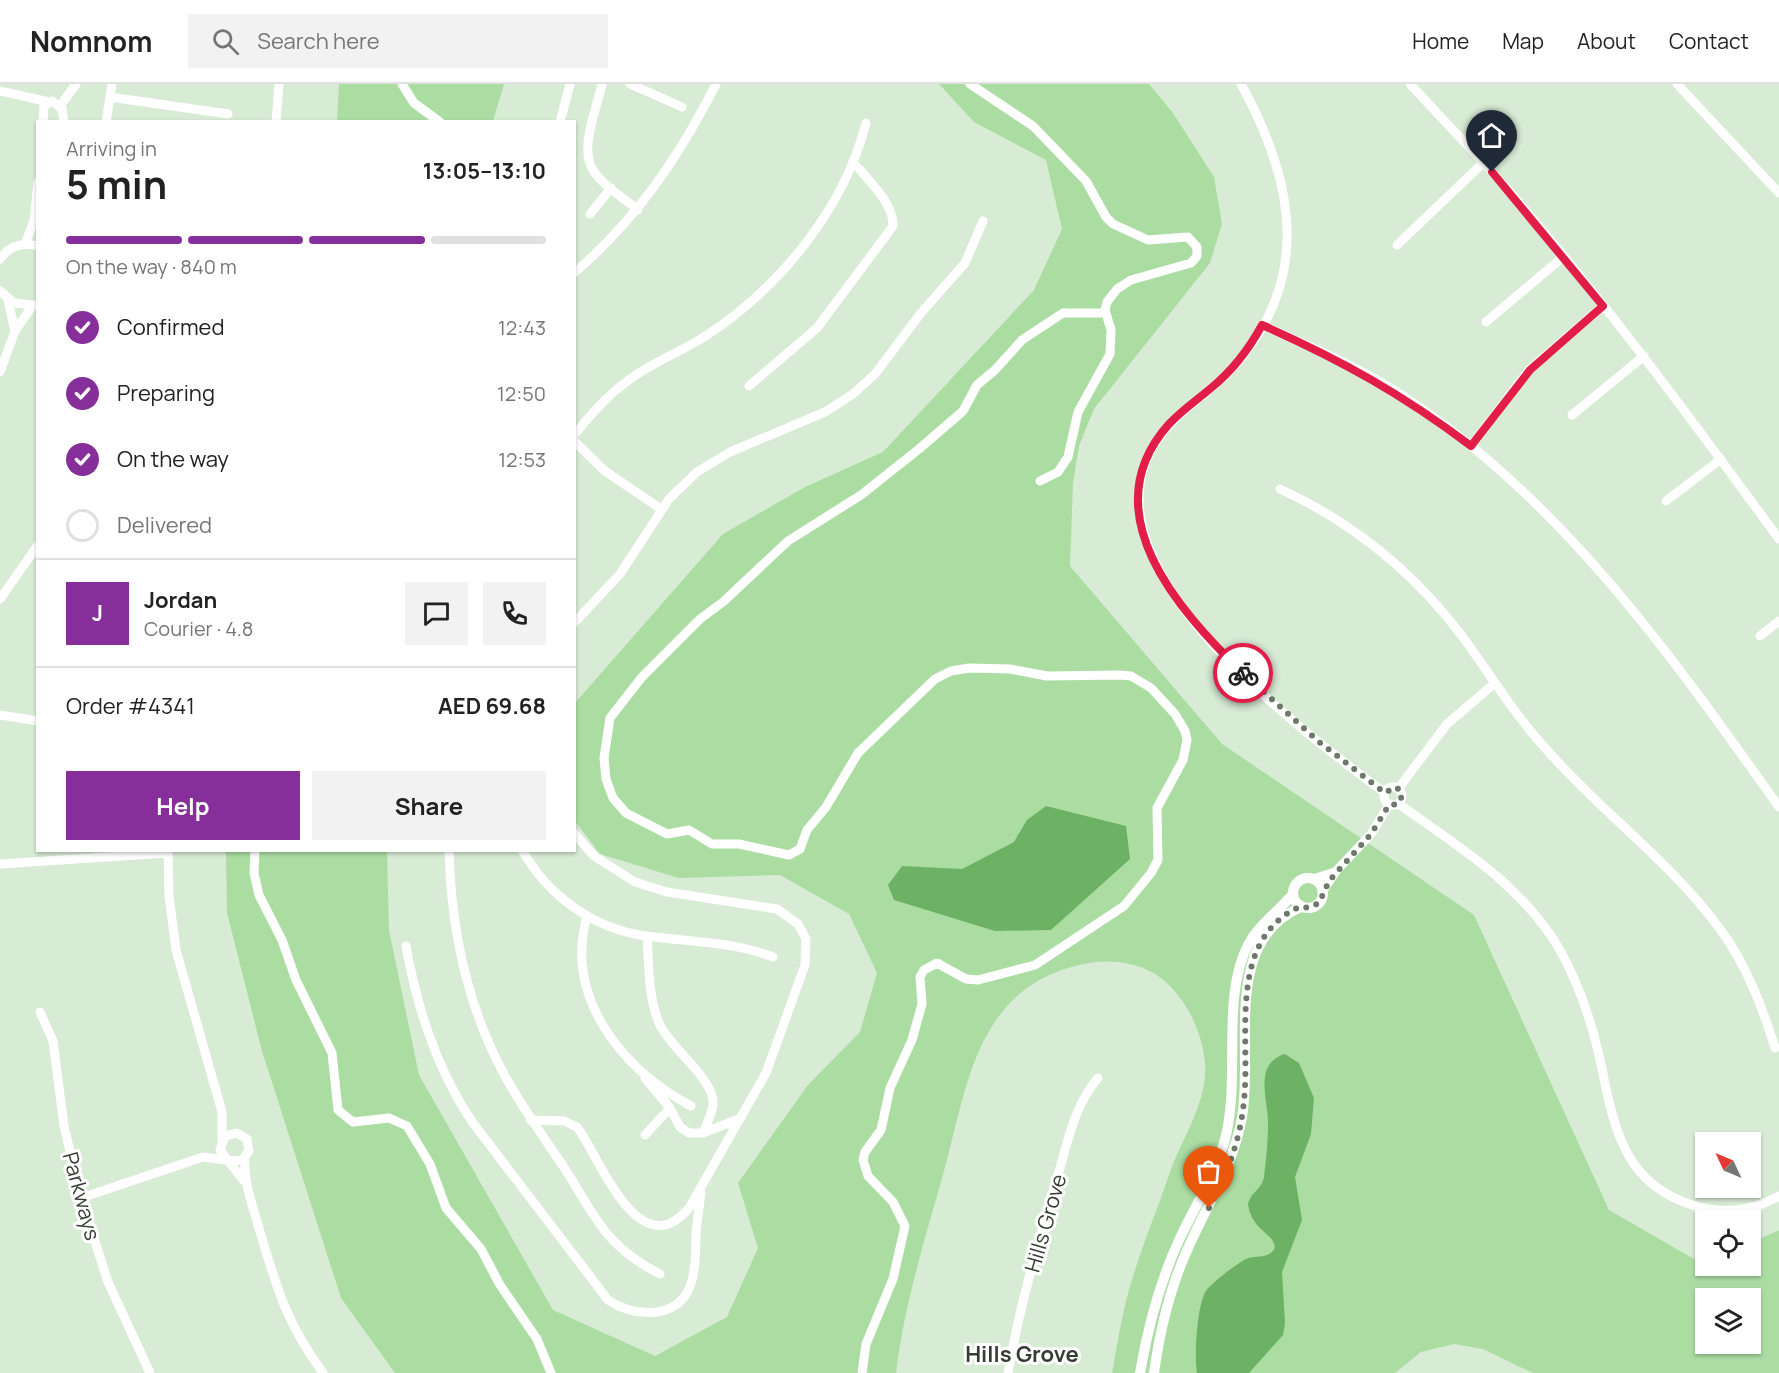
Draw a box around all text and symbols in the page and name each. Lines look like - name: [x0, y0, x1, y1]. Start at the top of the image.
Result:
- search box: [188, 14, 608, 68]
- text: Nomnom: [30, 22, 152, 60]
- icon: search: [209, 25, 242, 58]
- text: Search here: [257, 26, 380, 56]
- text: Home: [1412, 27, 1469, 55]
- text: Map: [1502, 27, 1544, 55]
- text: About: [1577, 27, 1636, 55]
- text: Contact: [1669, 27, 1749, 55]
- pin: [1466, 110, 1517, 172]
- icon: home: [1475, 119, 1508, 152]
- text: Arriving in: [66, 135, 157, 162]
- text: 13:05–13:10: [423, 156, 546, 186]
- text: 5 min: [66, 157, 167, 211]
- text: On the way · 840 m: [66, 253, 237, 280]
- icon: check: [66, 311, 99, 344]
- text: Confirmed: [117, 312, 225, 342]
- text: 12:43: [498, 314, 546, 341]
- icon: check: [66, 377, 99, 410]
- text: Preparing: [117, 378, 215, 408]
- text: 12:50: [497, 380, 546, 407]
- icon: check: [66, 443, 99, 476]
- text: On the way: [117, 444, 229, 474]
- text: 12:53: [498, 446, 546, 473]
- text: Delivered: [117, 510, 212, 540]
- button: chat: [405, 582, 468, 645]
- button: phone: [483, 582, 546, 645]
- text: Jordan: [144, 585, 217, 615]
- text: J: [92, 598, 103, 628]
- text: Courier · 4.8: [144, 615, 253, 642]
- courier: [1213, 643, 1273, 703]
- icon: bike: [1227, 657, 1260, 690]
- text: Order #4341: [66, 691, 195, 721]
- text: AED 69.68: [438, 691, 546, 721]
- button: Help: [66, 771, 300, 840]
- button: Share: [312, 771, 546, 840]
- north arrow: [1695, 1132, 1761, 1198]
- map controls: [1695, 1132, 1761, 1354]
- pin: [1183, 1146, 1234, 1208]
- street label: Parkways: [57, 1149, 107, 1243]
- icon: bag: [1192, 1155, 1225, 1188]
- street label: Hills Grove: [1018, 1171, 1072, 1275]
- button: locate: [1695, 1210, 1761, 1276]
- button: layers: [1695, 1288, 1761, 1354]
- district label: Hills Grove: [965, 1339, 1079, 1369]

